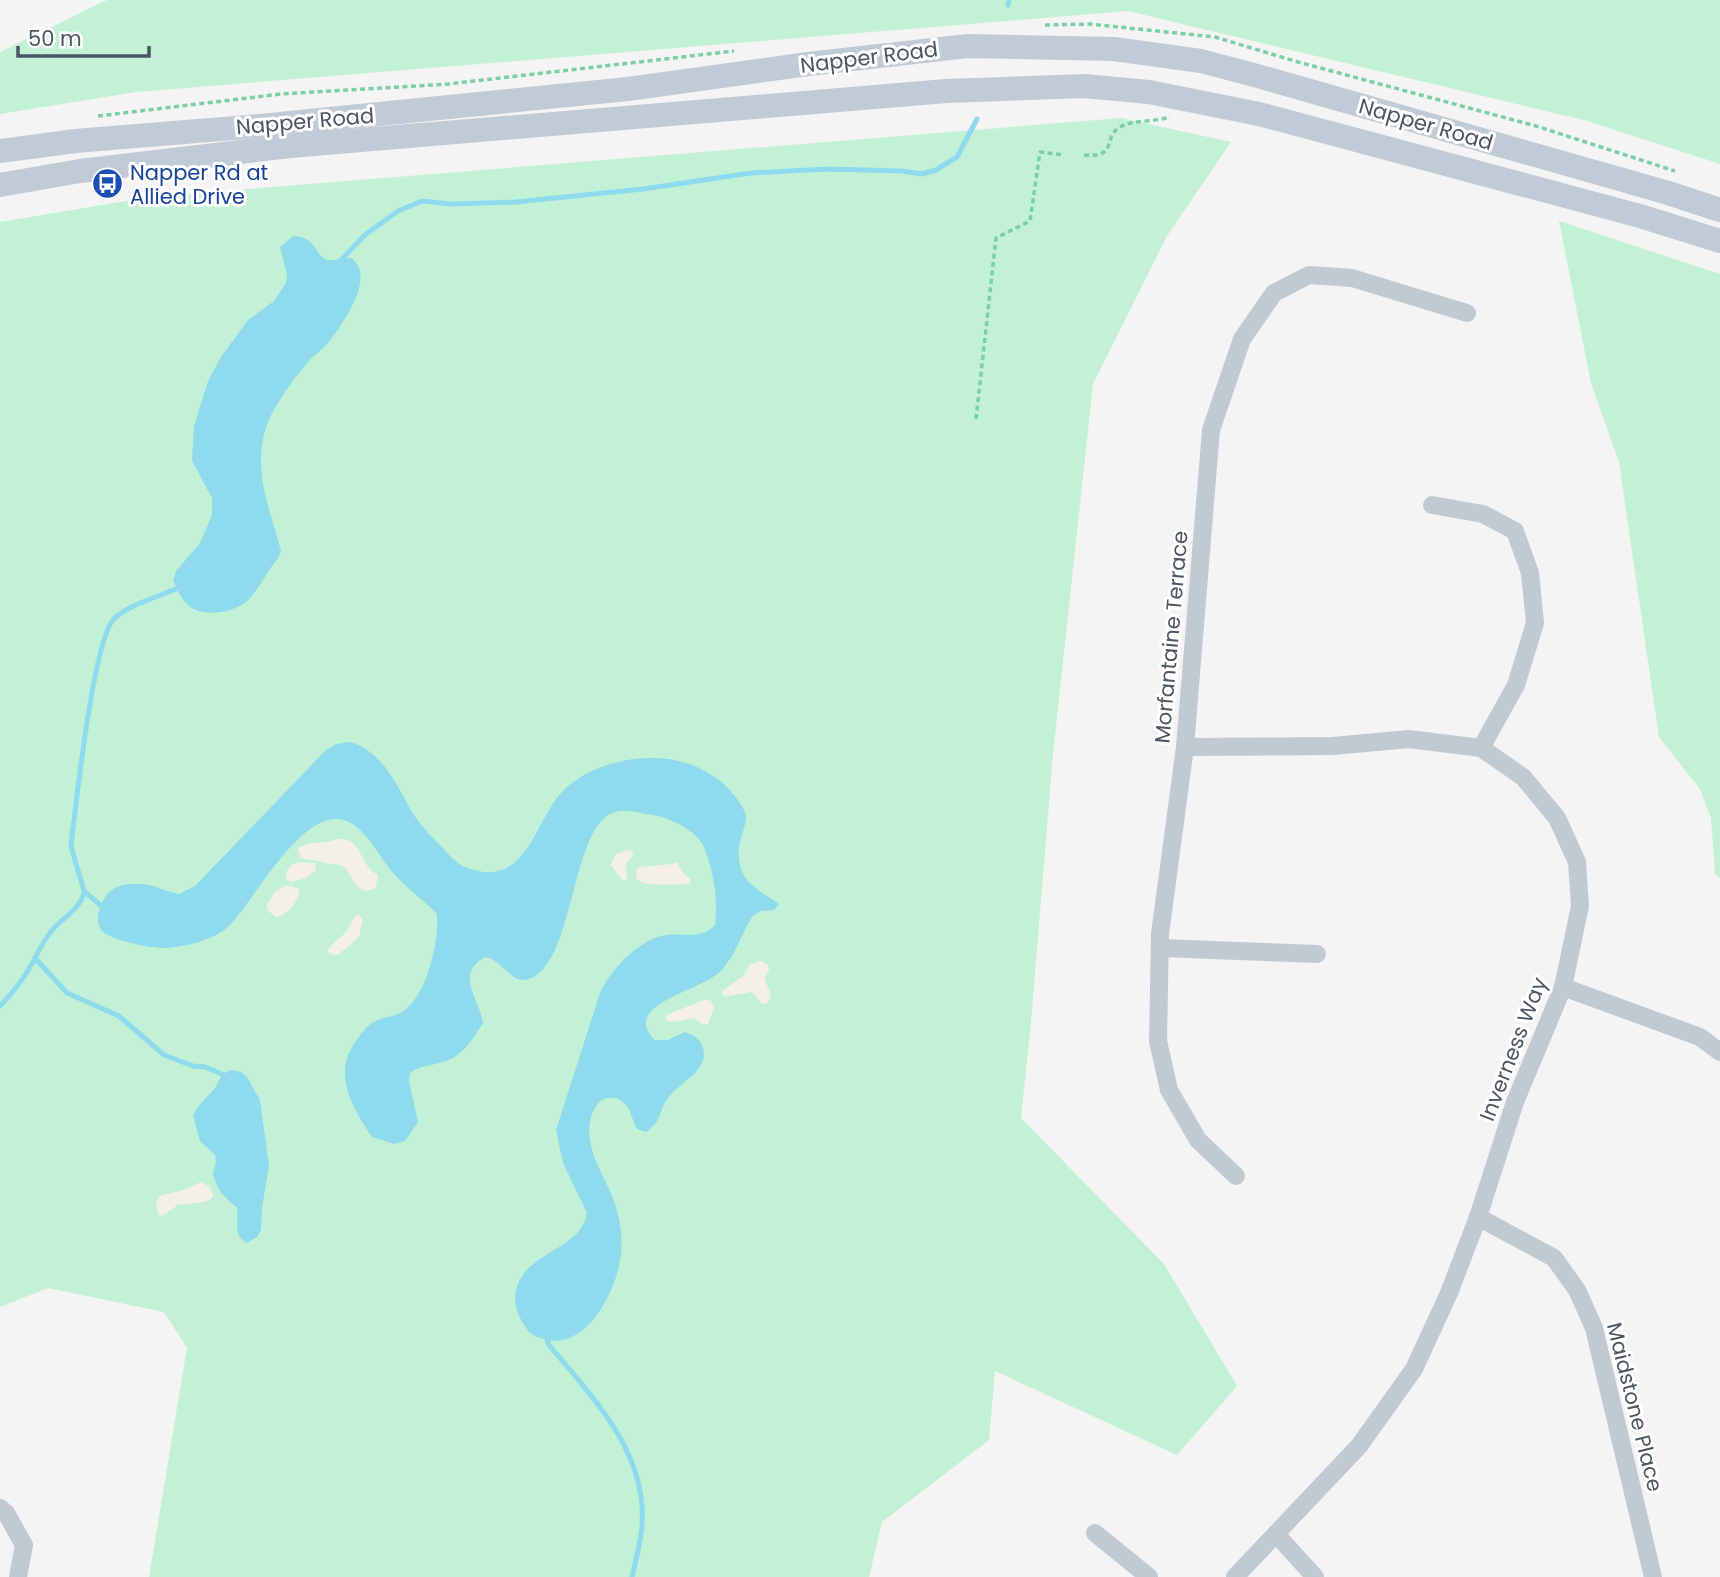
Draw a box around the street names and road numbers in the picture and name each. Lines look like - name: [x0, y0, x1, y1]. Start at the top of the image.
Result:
- street label: Napper Road: [799, 34, 939, 80]
- street label: Napper Road: [1355, 91, 1497, 157]
- street label: Napper Road: [235, 101, 375, 141]
- street label: Morfantaine Terrace: [1147, 530, 1195, 744]
- street label: Inverness Way: [1472, 973, 1554, 1125]
- street label: Maidstone Place: [1600, 1320, 1670, 1494]

